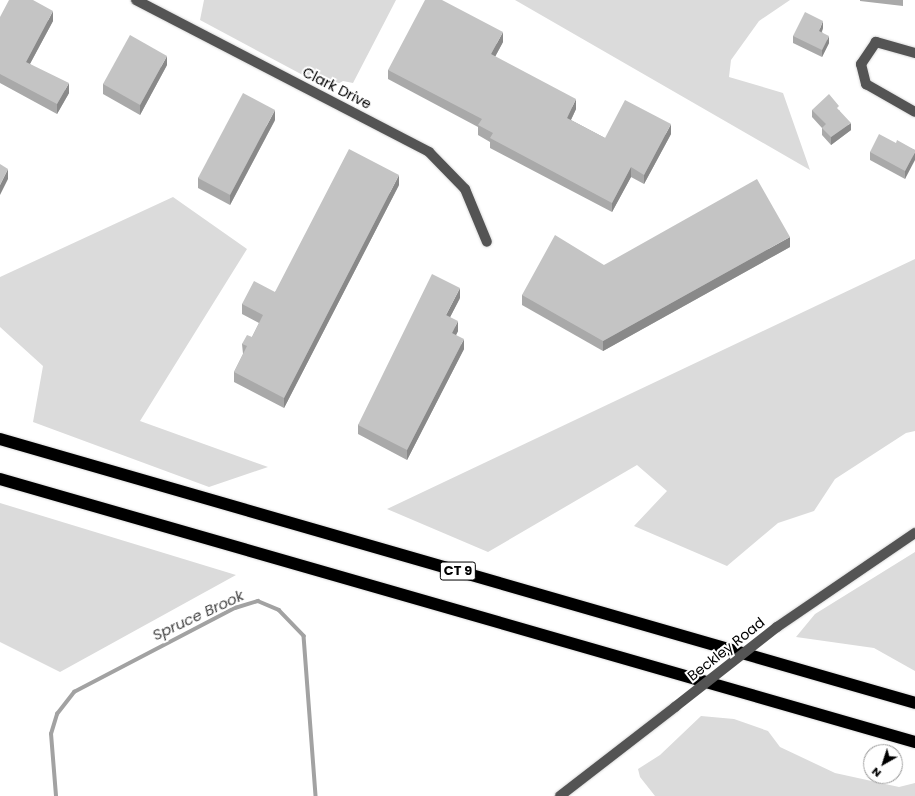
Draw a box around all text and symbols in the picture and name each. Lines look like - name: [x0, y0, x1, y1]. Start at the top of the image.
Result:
- street label: Clark Drive: [300, 63, 374, 113]
- road number: CT 9: [439, 560, 477, 582]
- water label: Spruce Brook: [149, 586, 247, 644]
- street label: Beckley Road: [684, 614, 768, 684]
- north arrow: [863, 744, 903, 784]
- text: N: [868, 764, 884, 781]

